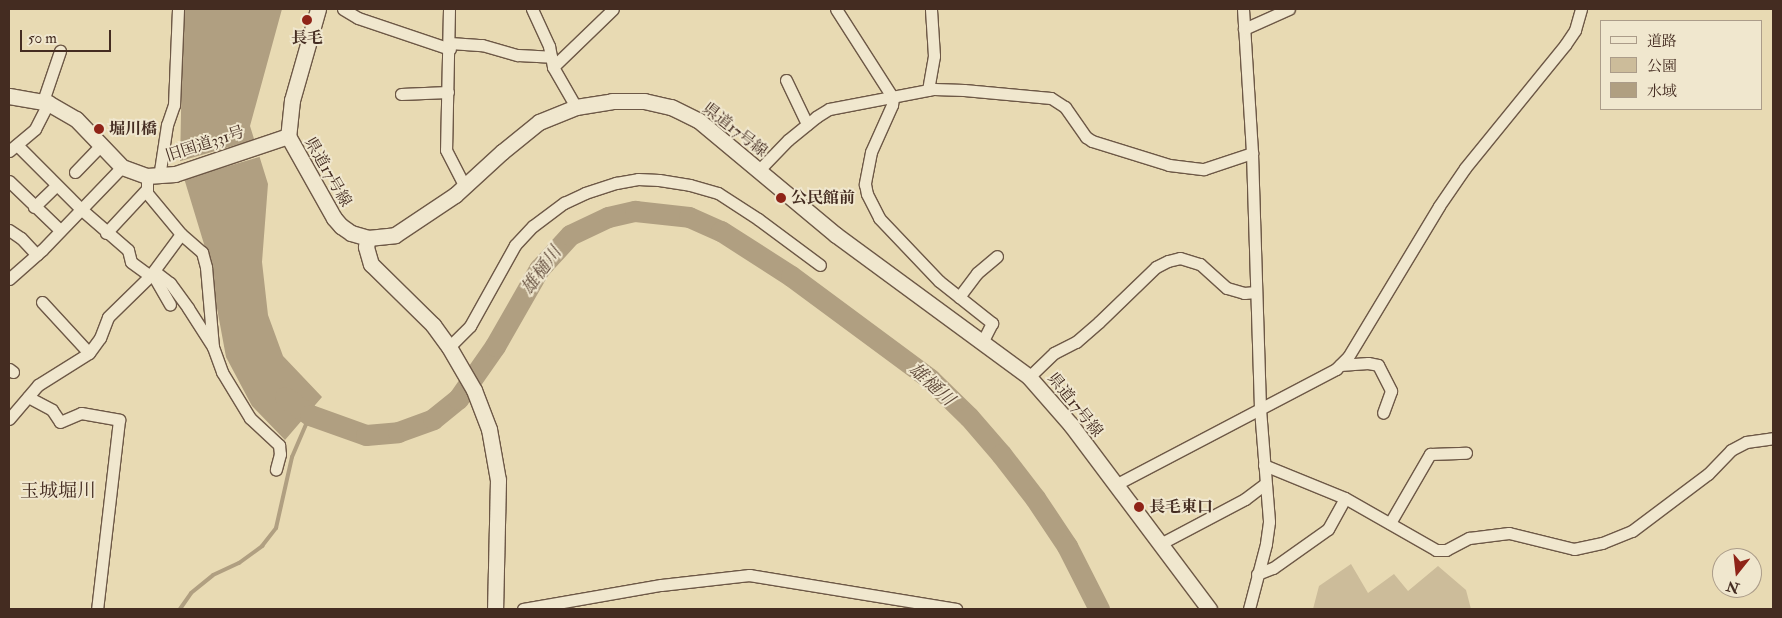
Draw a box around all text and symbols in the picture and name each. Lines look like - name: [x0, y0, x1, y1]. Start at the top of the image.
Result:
- marker: 長毛: [301, 14, 313, 26]
- scale bar: [22, 20, 114, 52]
- legend: [1600, 20, 1762, 110]
- place label: 長毛: [291, 28, 323, 48]
- text: 50 m: [28, 29, 57, 48]
- text: 道路: [1647, 32, 1677, 51]
- text: 公園: [1647, 57, 1677, 76]
- text: 水域: [1647, 82, 1677, 101]
- street label: 県道17号線: [699, 99, 771, 161]
- place label: 堀川橋: [109, 119, 157, 139]
- street label: 旧国道331号: [163, 122, 247, 166]
- marker: 堀川橋: [93, 123, 105, 135]
- street label: 県道17号線: [300, 134, 356, 210]
- place label: 公民館前: [791, 188, 855, 208]
- marker: 公民館前: [775, 192, 787, 204]
- water label: 雄樋川: [517, 243, 567, 299]
- water label: 雄樋川: [904, 359, 958, 411]
- street label: 県道17号線: [1043, 369, 1107, 441]
- district label: 玉城堀川: [20, 481, 96, 503]
- place label: 長毛東口: [1149, 497, 1213, 517]
- marker: 長毛東口: [1133, 501, 1145, 513]
- north arrow: [1712, 548, 1762, 598]
- text: N: [1725, 577, 1741, 597]

